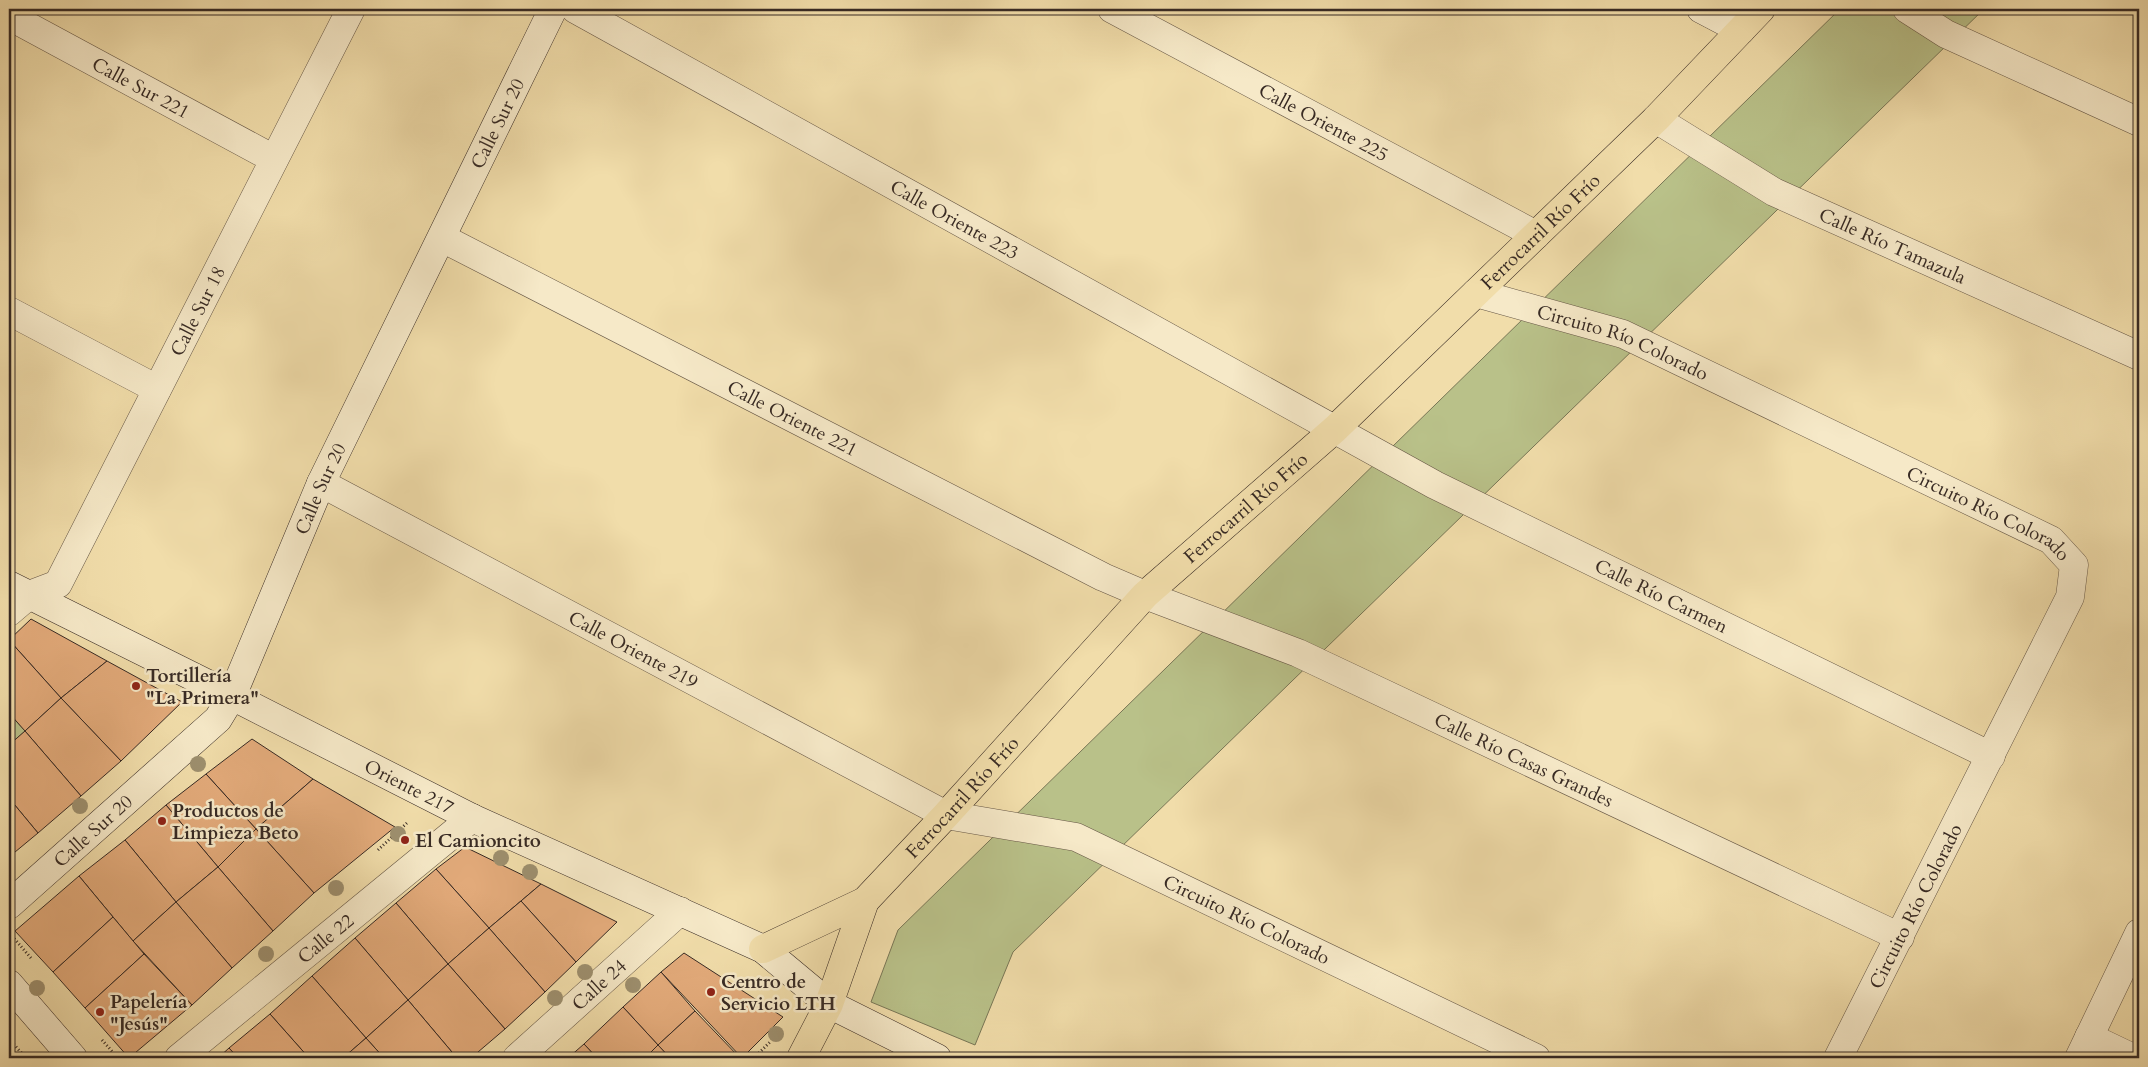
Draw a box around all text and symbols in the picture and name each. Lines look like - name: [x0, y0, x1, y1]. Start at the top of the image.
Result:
- street label: Calle Sur 221: [87, 51, 194, 125]
- street label: Calle Sur 20: [465, 74, 531, 173]
- street label: Calle Oriente 225: [1254, 78, 1393, 168]
- street label: Ferrocarril Río Frío: [1475, 168, 1606, 296]
- street label: Calle Oriente 223: [885, 174, 1023, 266]
- street label: Calle Río Tamazula: [1815, 202, 1970, 291]
- street label: Calle Sur 18: [164, 262, 232, 361]
- street label: Circuito Río Colorado: [1534, 299, 1712, 387]
- street label: Calle Oriente 221: [722, 374, 862, 463]
- street label: Calle Sur 20: [289, 439, 353, 539]
- street label: Ferrocarril Río Frío: [1178, 447, 1314, 570]
- street label: Circuito Río Colorado: [1902, 460, 2076, 567]
- street label: Calle Río Carmen: [1590, 553, 1732, 640]
- street label: Calle Oriente 219: [564, 605, 703, 695]
- place label: Tortillería "La Primera": [146, 663, 259, 711]
- marker: Tortillería "La Primera": [130, 680, 142, 692]
- street label: Calle Río Casas Grandes: [1430, 707, 1617, 814]
- street label: Ferrocarril Río Frío: [900, 731, 1025, 864]
- street label: Oriente 217: [360, 753, 458, 821]
- street label: Calle Sur 20: [48, 789, 139, 873]
- place label: Productos de Limpieza Beto: [172, 798, 299, 846]
- marker: Productos de Limpieza Beto: [156, 815, 168, 827]
- street label: Circuito Río Colorado: [1863, 820, 1969, 993]
- place label: El Camioncito: [415, 828, 541, 854]
- marker: El Camioncito: [399, 834, 411, 846]
- street label: Circuito Río Colorado: [1159, 869, 1334, 971]
- street label: Calle 22: [292, 908, 360, 970]
- street label: Calle 24: [566, 953, 633, 1017]
- place label: Centro de Servicio LTH: [721, 969, 836, 1017]
- marker: Centro de Servicio LTH: [705, 986, 717, 998]
- place label: Papelería "Jesús": [110, 989, 188, 1037]
- marker: Papelería "Jesús": [94, 1006, 106, 1018]

